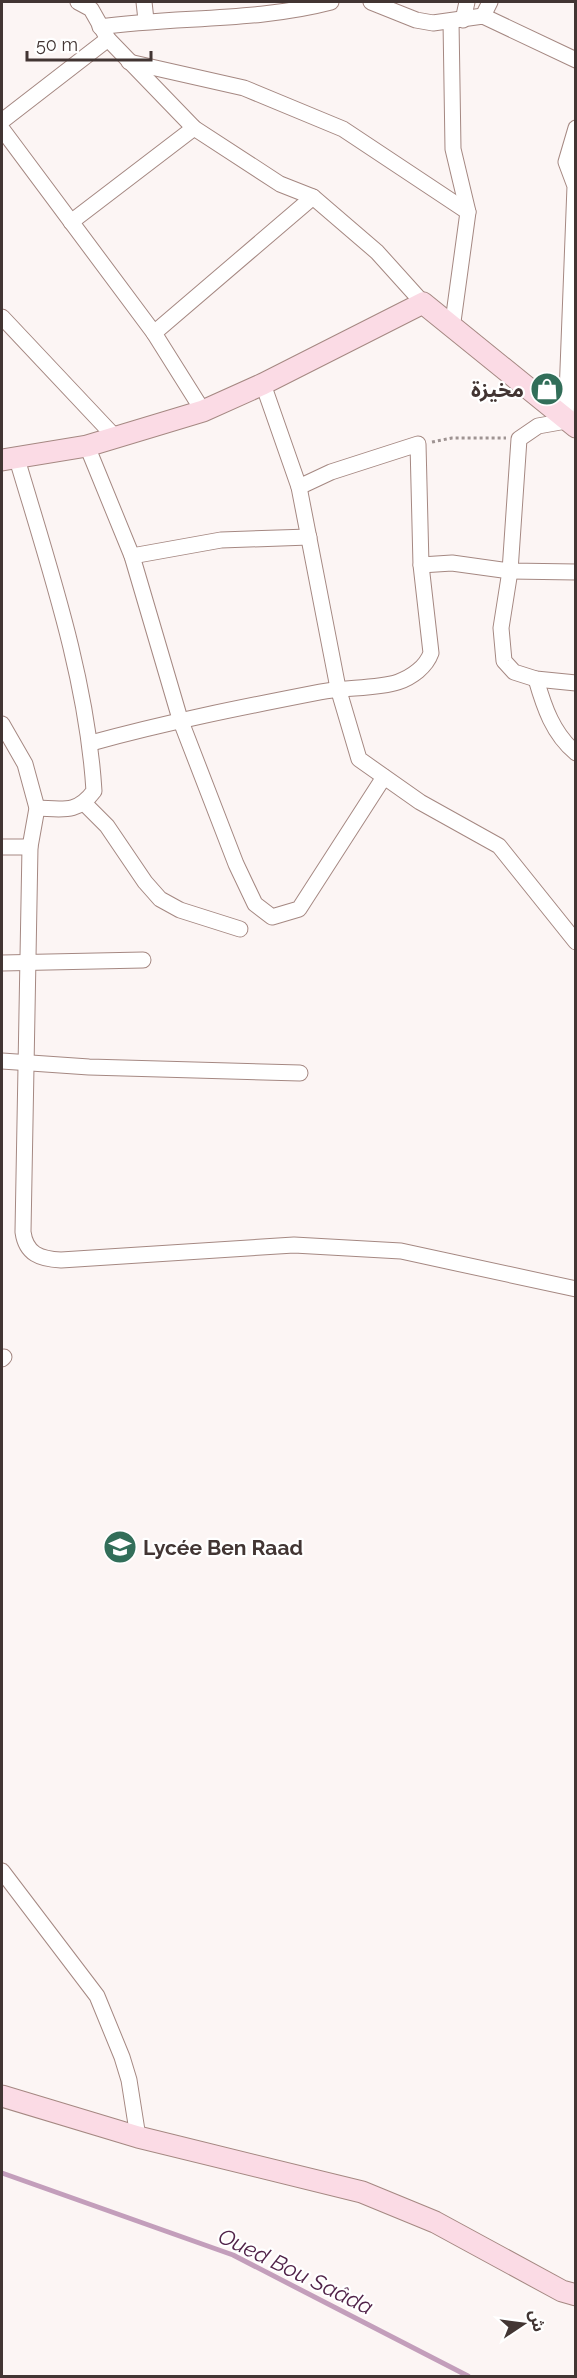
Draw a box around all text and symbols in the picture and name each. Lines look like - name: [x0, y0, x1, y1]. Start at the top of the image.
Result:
- scale bar: [27, 24, 152, 62]
- text: 50 m: [36, 34, 78, 55]
- shop icon: مخيزة: [529, 371, 565, 407]
- place label: مخيزة: [471, 377, 524, 402]
- school or university icon: Lycée Ben Raad: [102, 1529, 138, 1565]
- place label: Lycée Ben Raad: [143, 1535, 303, 1560]
- water label: Oued Bou Saâda: [214, 2222, 378, 2320]
- north arrow: [493, 2294, 553, 2354]
- text: ش: [525, 2308, 549, 2334]

